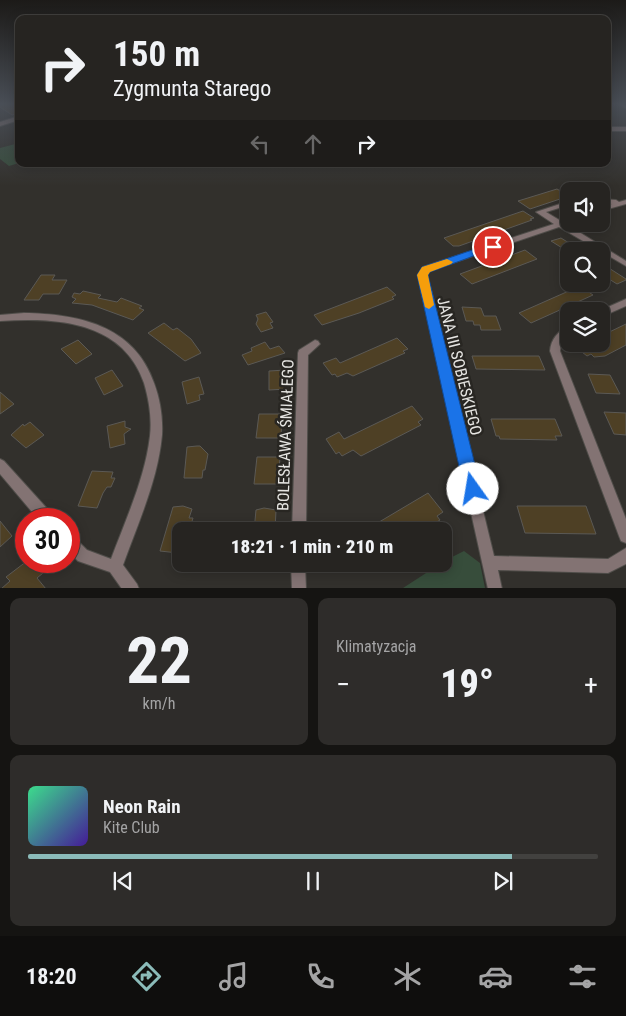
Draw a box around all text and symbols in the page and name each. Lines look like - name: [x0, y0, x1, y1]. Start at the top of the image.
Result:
- text: 150 m: [113, 34, 200, 75]
- icon: right: [30, 35, 95, 100]
- text: Zygmunta Starego: [113, 76, 271, 101]
- icon: left: [246, 130, 274, 158]
- icon: ahead: [299, 130, 327, 158]
- icon: right: [352, 130, 380, 158]
- map controls: [560, 182, 610, 352]
- button: sound: [560, 182, 610, 232]
- pin: [472, 226, 514, 268]
- icon: arrive: [479, 233, 507, 261]
- button: search: [560, 242, 610, 292]
- street label: JANA III SOBIESKIEGO: [433, 295, 486, 437]
- button: layers: [560, 302, 610, 352]
- street label: BOLESŁAWA ŚMIAŁEGO: [273, 359, 298, 511]
- position arrow: [446, 462, 498, 514]
- speed limit sign: 30: [15, 508, 80, 573]
- text: 18:21 · 1 min · 210 m: [231, 535, 393, 558]
- text: 22: [126, 623, 192, 699]
- text: Klimatyzacja: [336, 637, 417, 656]
- text: 19°: [440, 662, 494, 706]
- text: −: [336, 668, 350, 701]
- text: +: [584, 668, 598, 701]
- text: km/h: [143, 694, 175, 713]
- text: Neon Rain: [103, 795, 181, 818]
- text: Kite Club: [103, 818, 160, 837]
- icon: previous: [109, 867, 137, 895]
- icon: pause: [299, 867, 327, 895]
- icon: next: [489, 867, 517, 895]
- icon: directions: [129, 959, 164, 994]
- icon: music: [216, 959, 251, 994]
- icon: phone: [303, 959, 338, 994]
- icon: climate: [390, 959, 425, 994]
- icon: car: [478, 959, 513, 994]
- icon: filters: [565, 959, 600, 994]
- text: 18:20: [26, 964, 77, 989]

